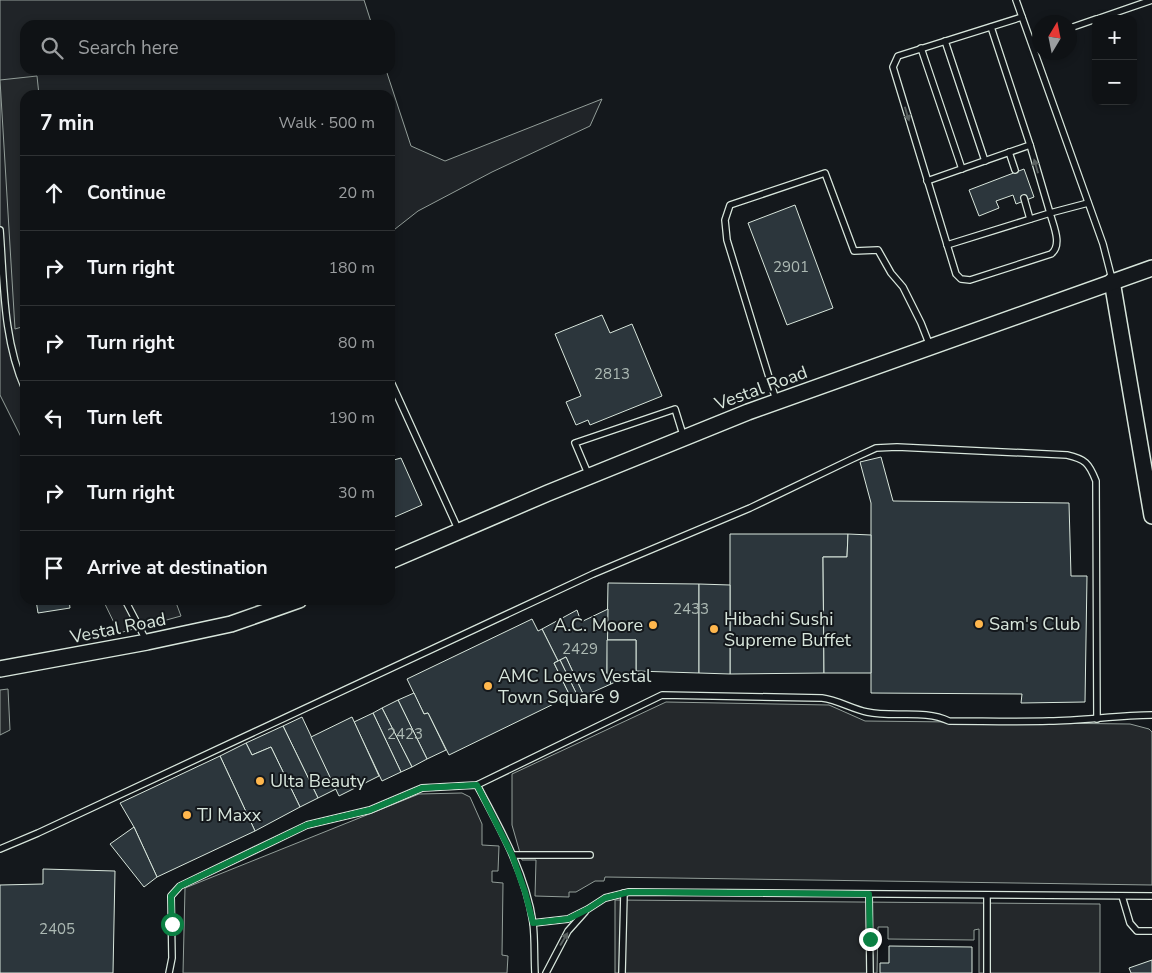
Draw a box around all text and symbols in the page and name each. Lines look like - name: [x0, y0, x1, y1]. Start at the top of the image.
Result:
- north arrow: [1032, 15, 1077, 60]
- map controls: [1092, 15, 1137, 105]
- button: +: [1092, 15, 1137, 60]
- search box: [20, 20, 395, 75]
- icon: search: [38, 34, 66, 62]
- text: Search here: [78, 35, 179, 61]
- button: −: [1092, 60, 1137, 105]
- one-way arrow: [903, 107, 911, 122]
- text: 7 min: [40, 109, 94, 137]
- text: Walk · 500 m: [279, 112, 375, 134]
- one-way arrow: [1032, 159, 1040, 174]
- icon: ahead: [40, 179, 68, 207]
- text: Continue: [87, 180, 166, 206]
- text: 20 m: [338, 182, 375, 204]
- icon: right: [40, 254, 68, 282]
- text: Turn right: [87, 255, 174, 281]
- text: 180 m: [328, 257, 375, 279]
- house number: 2901: [773, 257, 809, 277]
- icon: right: [40, 329, 68, 357]
- text: Turn right: [87, 330, 174, 356]
- text: 80 m: [338, 332, 375, 354]
- street label: Vestal Road: [710, 360, 811, 416]
- house number: 2813: [594, 364, 630, 384]
- icon: left: [40, 404, 68, 432]
- text: Turn left: [87, 405, 162, 431]
- text: 190 m: [328, 407, 375, 429]
- icon: right: [40, 479, 68, 507]
- text: Turn right: [87, 480, 174, 506]
- text: 30 m: [338, 482, 375, 504]
- icon: arrive: [40, 554, 68, 582]
- text: Arrive at destination: [87, 555, 268, 581]
- house number: 2433: [673, 599, 709, 619]
- street label: Vestal Road: [67, 607, 168, 649]
- place label: Hibachi Sushi Supreme Buffet: [724, 607, 851, 652]
- place label: Sam's Club: [989, 612, 1080, 636]
- place label: A.C. Moore: [554, 613, 643, 637]
- marker: Sam's Club: [973, 618, 985, 630]
- marker: A.C. Moore: [647, 619, 659, 631]
- marker: Hibachi Sushi Supreme Buffet: [708, 623, 720, 635]
- house number: 2429: [562, 639, 598, 659]
- place label: AMC Loews Vestal Town Square 9: [498, 664, 652, 709]
- marker: AMC Loews Vestal Town Square 9: [482, 680, 494, 692]
- house number: 2423: [387, 724, 423, 744]
- place label: Ulta Beauty: [270, 769, 367, 793]
- marker: Ulta Beauty: [254, 775, 266, 787]
- place label: TJ Maxx: [197, 803, 262, 827]
- marker: TJ Maxx: [181, 809, 193, 821]
- route start: [161, 913, 184, 936]
- house number: 2405: [39, 919, 75, 939]
- route end: [859, 928, 882, 951]
- one-way arrow: [559, 932, 568, 945]

